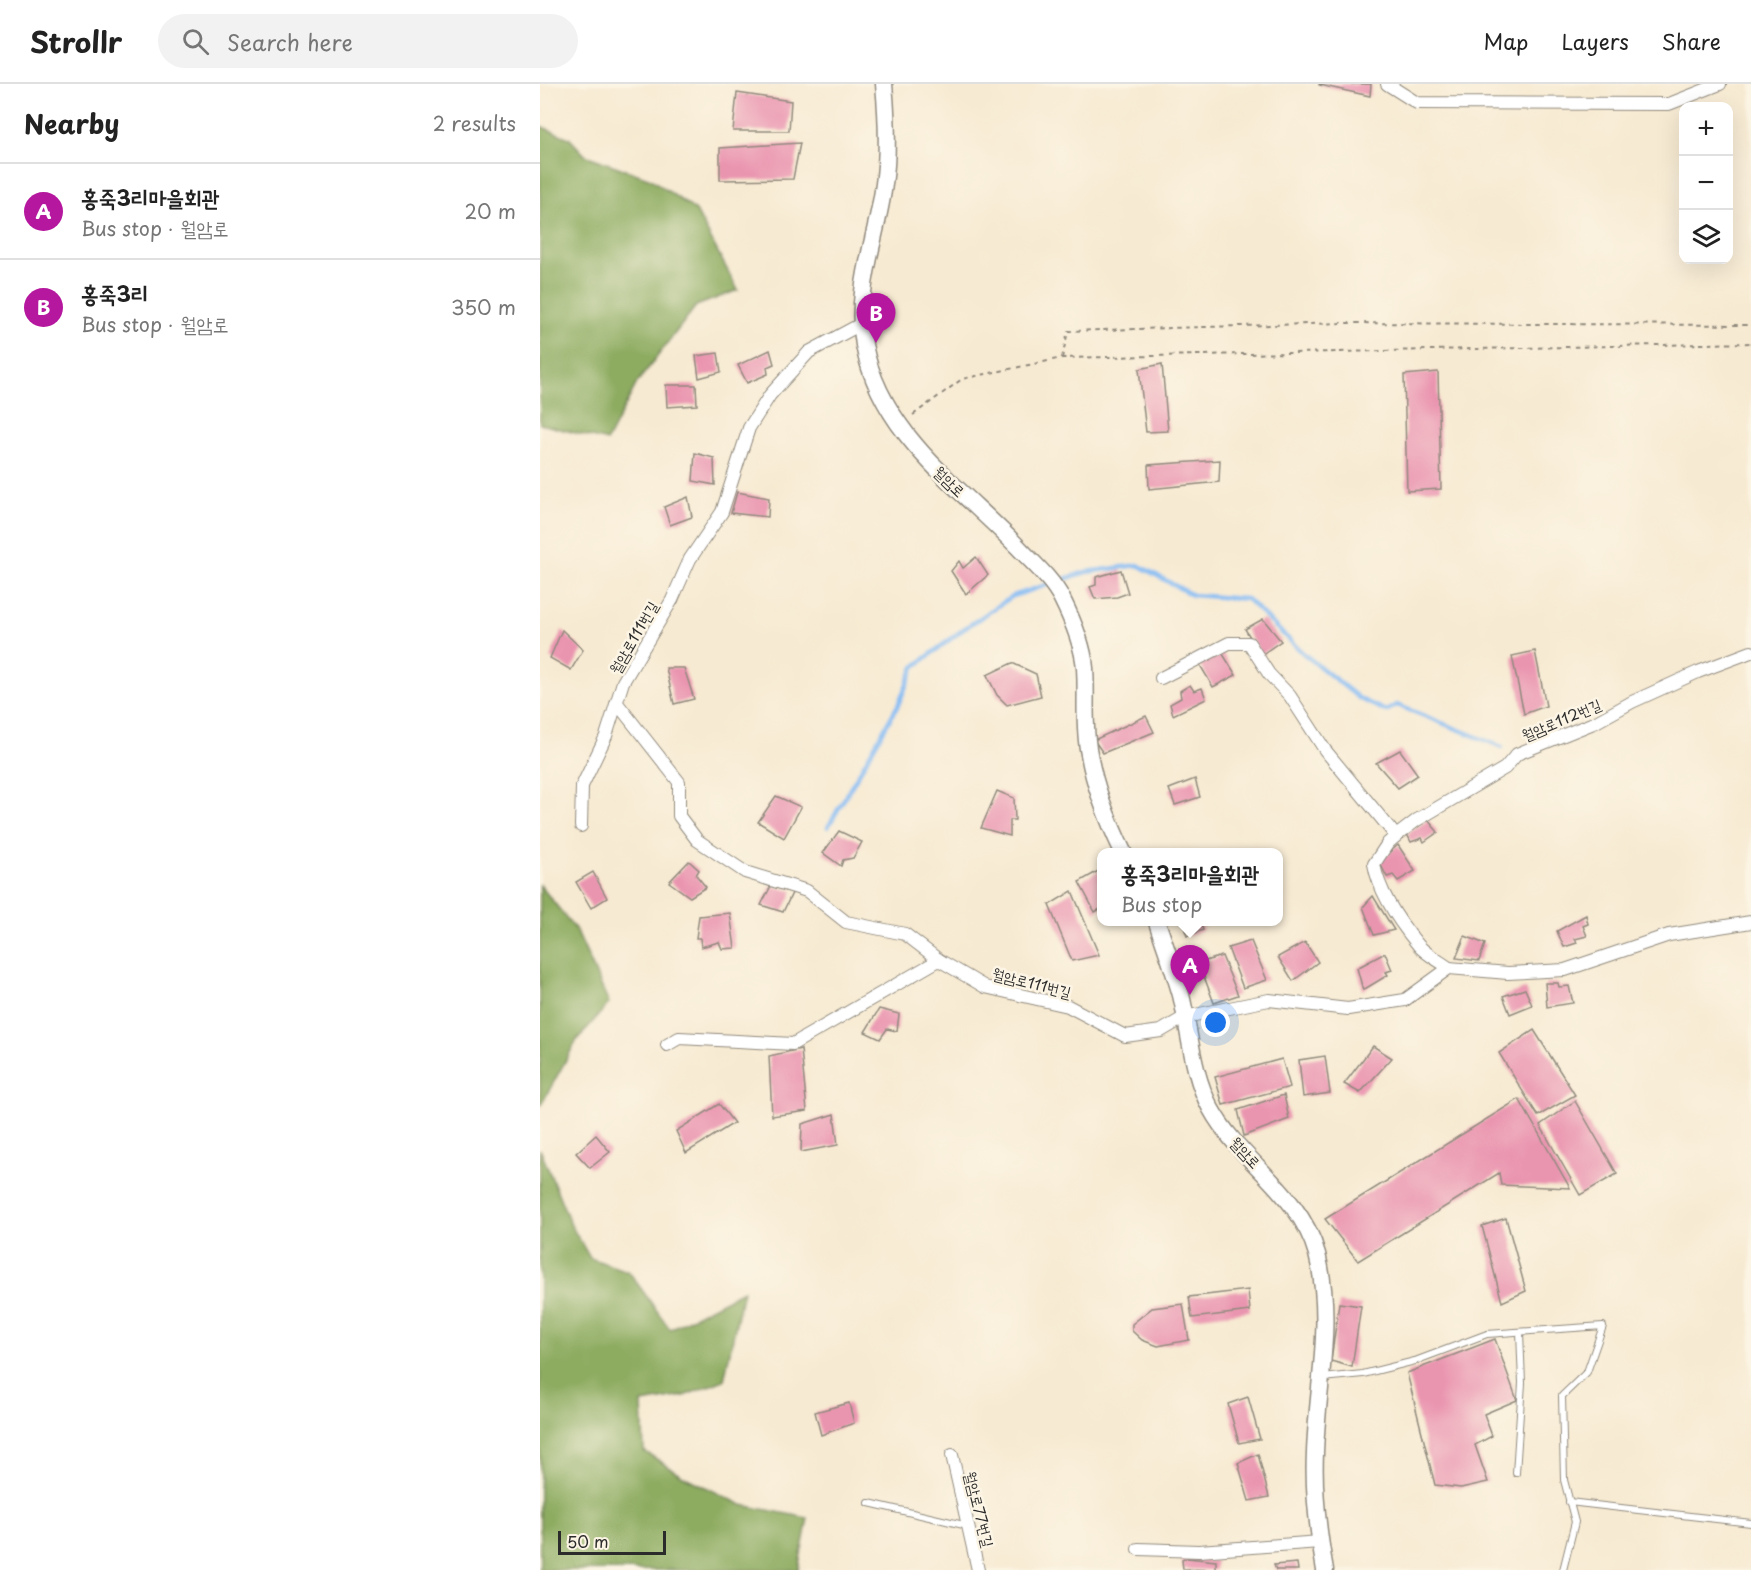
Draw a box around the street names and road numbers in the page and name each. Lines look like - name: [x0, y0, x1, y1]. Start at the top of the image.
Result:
- street label: 월암로: [929, 460, 971, 502]
- street label: 월암로111번길: [603, 596, 663, 678]
- street label: 월암로112번길: [1518, 692, 1604, 746]
- street label: 월암로111번길: [990, 961, 1074, 1003]
- street label: 월암로: [1225, 1131, 1267, 1173]
- street label: 월암로77번길: [959, 1469, 1001, 1549]

